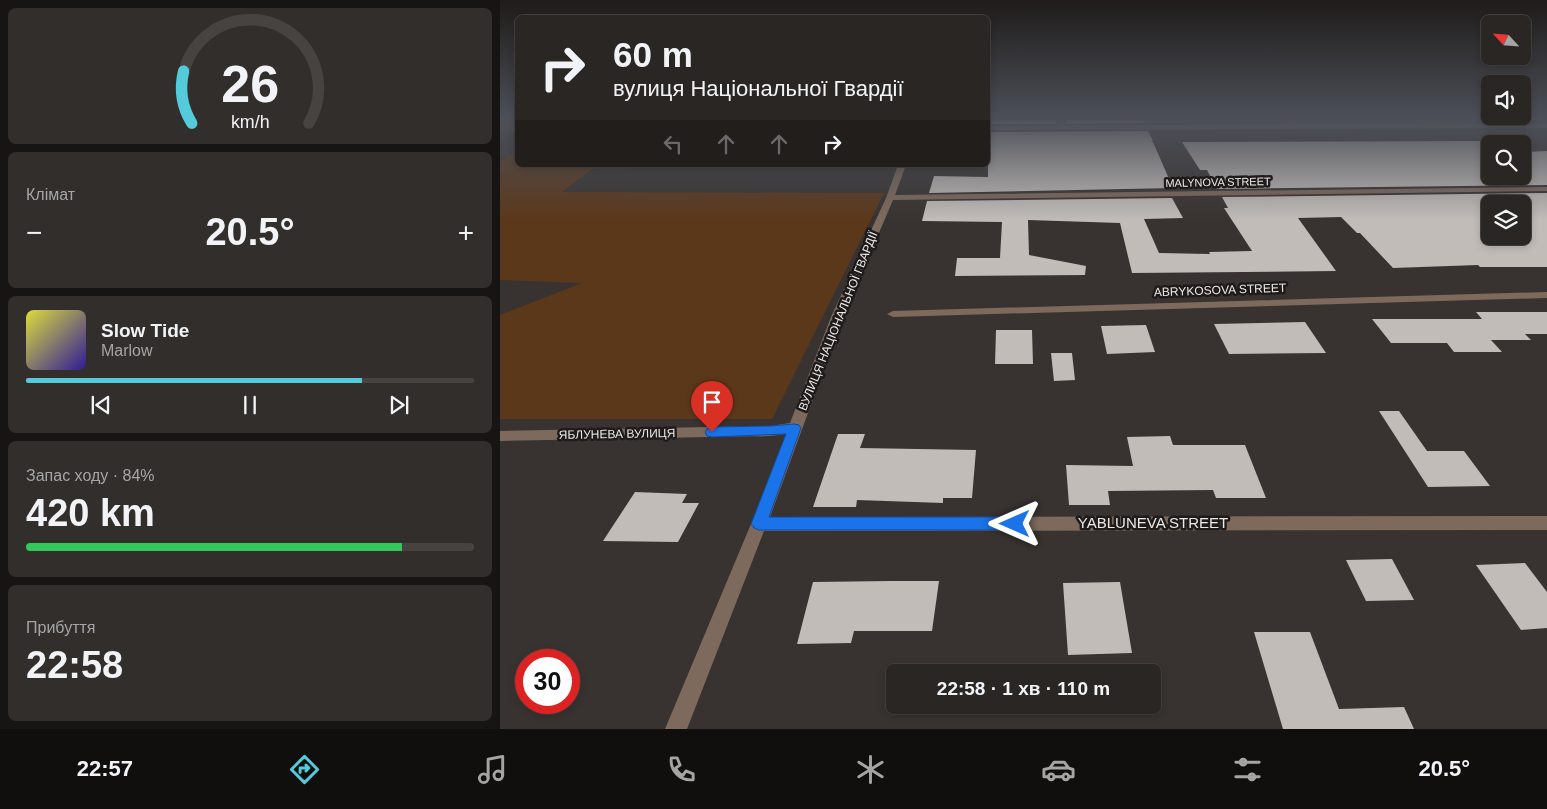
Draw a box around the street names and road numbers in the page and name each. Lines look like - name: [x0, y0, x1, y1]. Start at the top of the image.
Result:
- street label: MALYNOVA STREET: [1165, 175, 1271, 189]
- street label: ВУЛИЦЯ НАЦІОНАЛЬНОЇ ГВАРДІЇ: [796, 229, 881, 413]
- street label: ABRYKOSOVA STREET: [1154, 281, 1287, 299]
- street label: ЯБЛУНЕВА ВУЛИЦЯ: [559, 426, 675, 442]
- street label: YABLUNEVA STREET: [1078, 514, 1228, 531]

